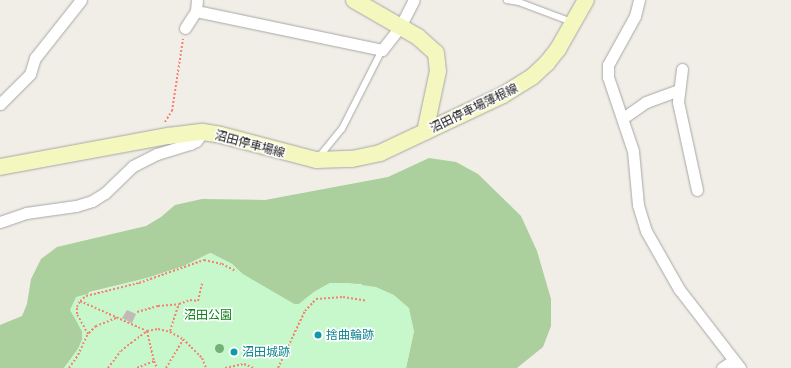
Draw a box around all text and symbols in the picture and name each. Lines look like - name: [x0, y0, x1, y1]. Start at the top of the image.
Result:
- street label: 沼田停車場薄根線: [428, 80, 520, 136]
- street label: 沼田停車場線: [213, 128, 287, 160]
- park label: 沼田公園: [184, 308, 232, 322]
- place label: 捨曲輪跡: [326, 328, 374, 342]
- marker: 捨曲輪跡: [313, 330, 323, 340]
- place label: 沼田城跡: [242, 345, 290, 359]
- marker: 沼田城跡: [229, 347, 239, 357]

